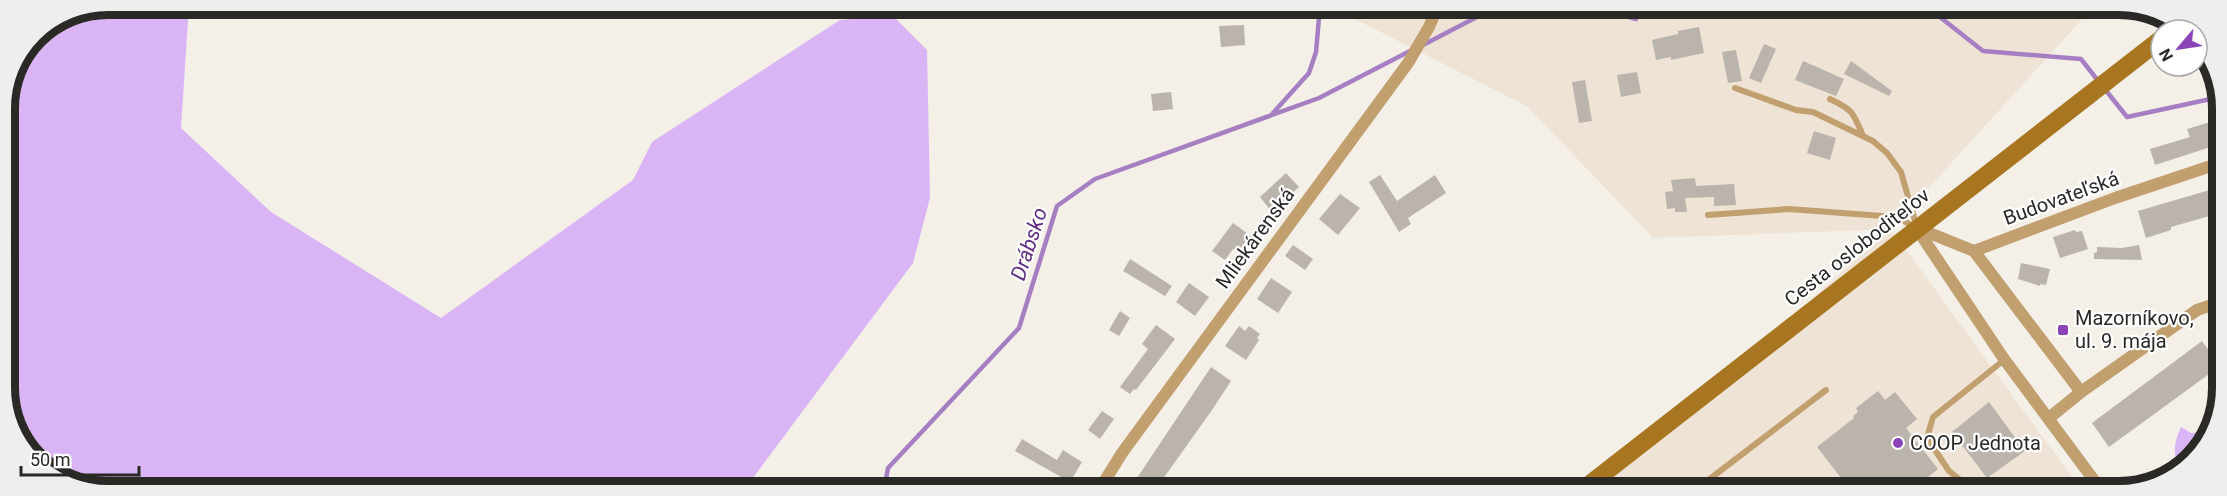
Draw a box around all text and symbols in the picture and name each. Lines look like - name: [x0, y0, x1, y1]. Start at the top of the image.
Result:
- north arrow: [2149, 18, 2209, 78]
- text: N: [2155, 45, 2177, 65]
- street label: Budovateľská: [2000, 166, 2122, 230]
- street label: Mliekárenská: [1210, 183, 1300, 293]
- street label: Cesta osloboditeľov: [1780, 183, 1935, 311]
- water label: Drábsko: [1006, 205, 1052, 283]
- place label: Mazorníkovo, ul. 9. mája: [2075, 306, 2194, 353]
- marker: Mazorníkovo, ul. 9. mája: [2056, 323, 2070, 337]
- place label: COOP Jednota: [1910, 431, 2041, 455]
- marker: COOP Jednota: [1891, 436, 1905, 450]
- scale bar: [21, 439, 140, 477]
- text: 50 m: [30, 449, 70, 470]

